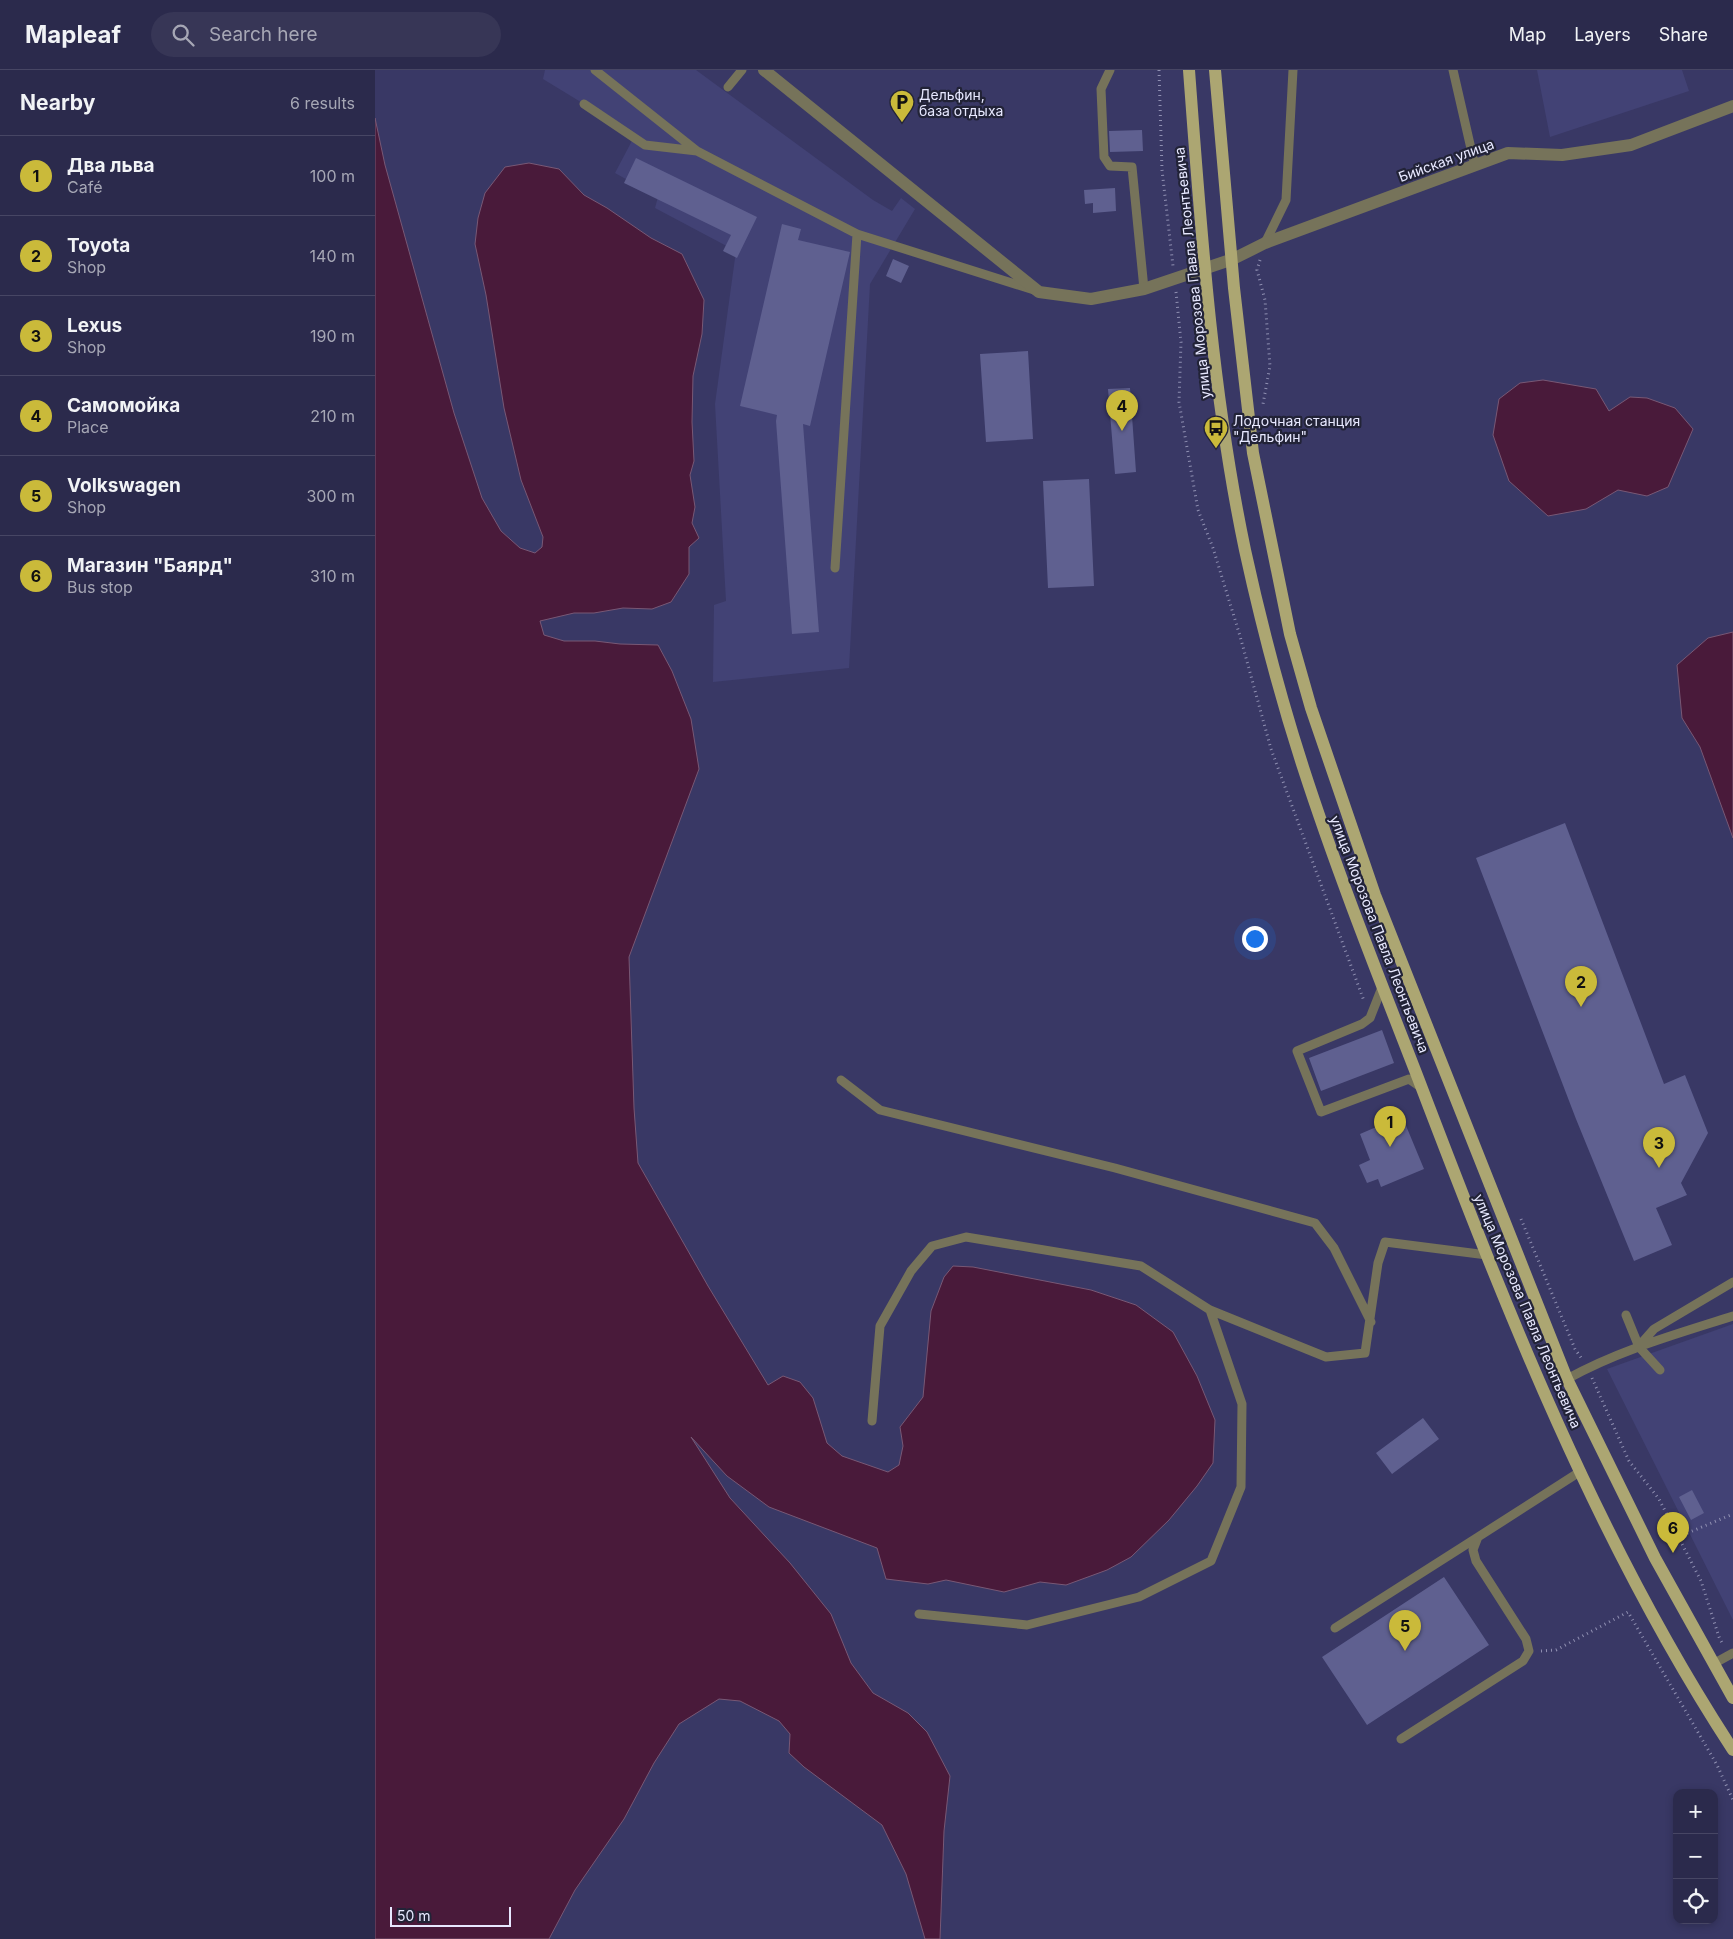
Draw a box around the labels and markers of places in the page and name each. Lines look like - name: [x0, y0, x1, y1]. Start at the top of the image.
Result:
- place label: Дельфин, база отдыха: [919, 86, 1003, 119]
- parking icon: Дельфин, база отдыха: [889, 89, 915, 123]
- pin: 4: [1106, 390, 1138, 431]
- place label: Лодочная станция "Дельфин": [1233, 412, 1360, 445]
- bus stop icon: Лодочная станция "Дельфин": [1203, 415, 1229, 449]
- pin: 2: [1565, 966, 1597, 1007]
- pin: 1: [1374, 1106, 1406, 1147]
- pin: 3: [1643, 1127, 1675, 1168]
- pin: 6: [1657, 1512, 1689, 1553]
- pin: 5: [1389, 1610, 1421, 1651]

